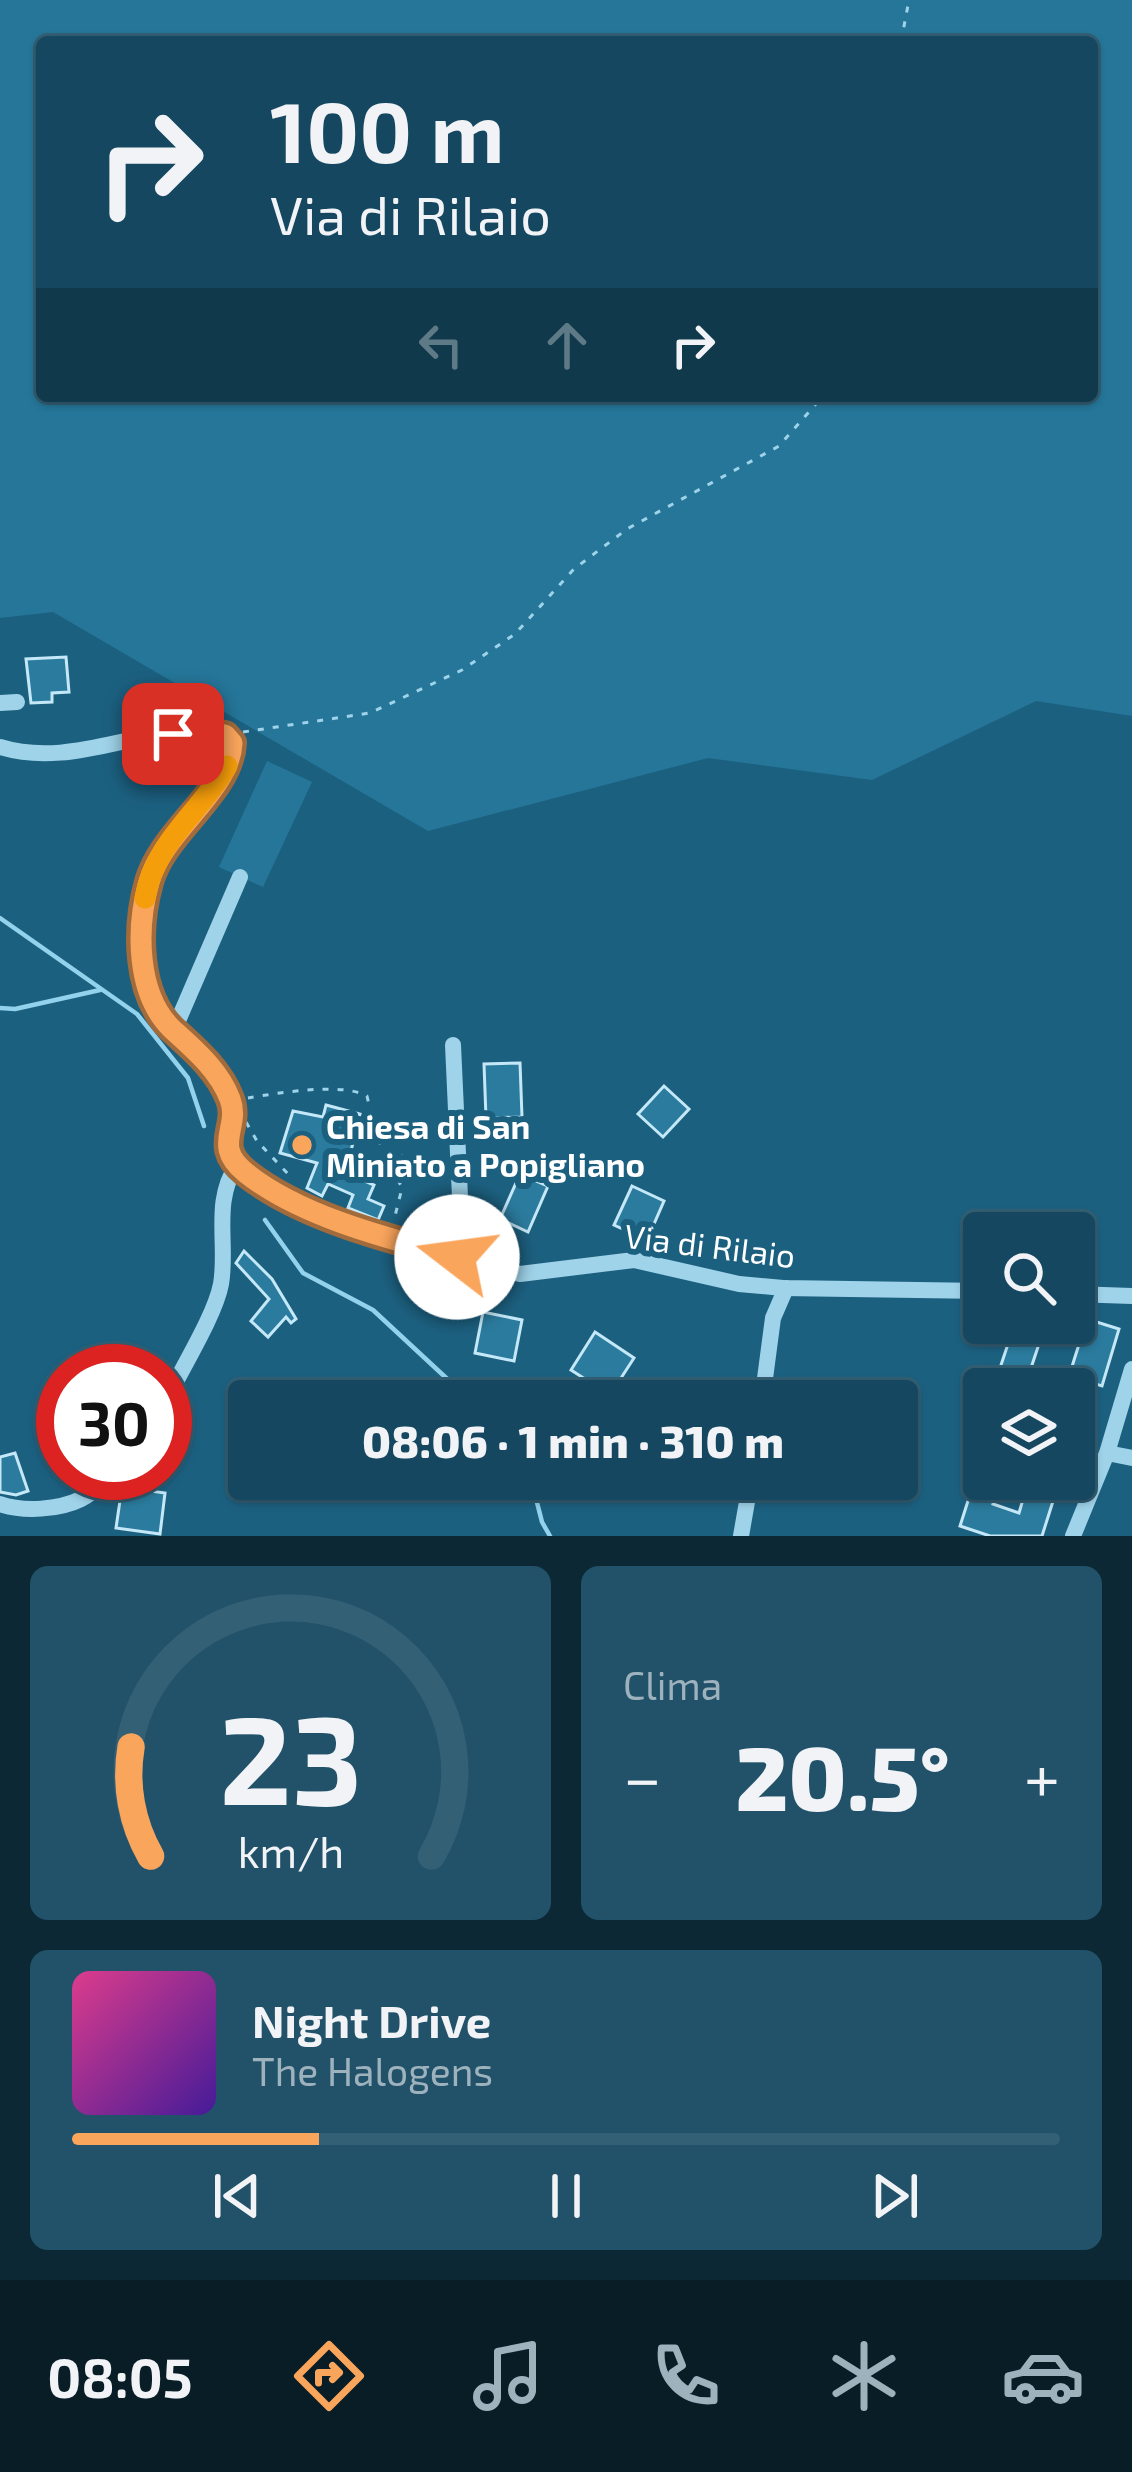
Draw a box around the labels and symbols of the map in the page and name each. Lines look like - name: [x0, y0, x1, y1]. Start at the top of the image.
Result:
- pin: [122, 683, 224, 785]
- place label: Chiesa di San Miniato a Popigliano: [326, 1106, 645, 1184]
- marker: Chiesa di San Miniato a Popigliano: [289, 1132, 315, 1158]
- position arrow: [394, 1194, 520, 1320]
- street label: Via di Rilaio: [622, 1215, 798, 1275]
- speed limit sign: 30: [36, 1344, 192, 1500]

